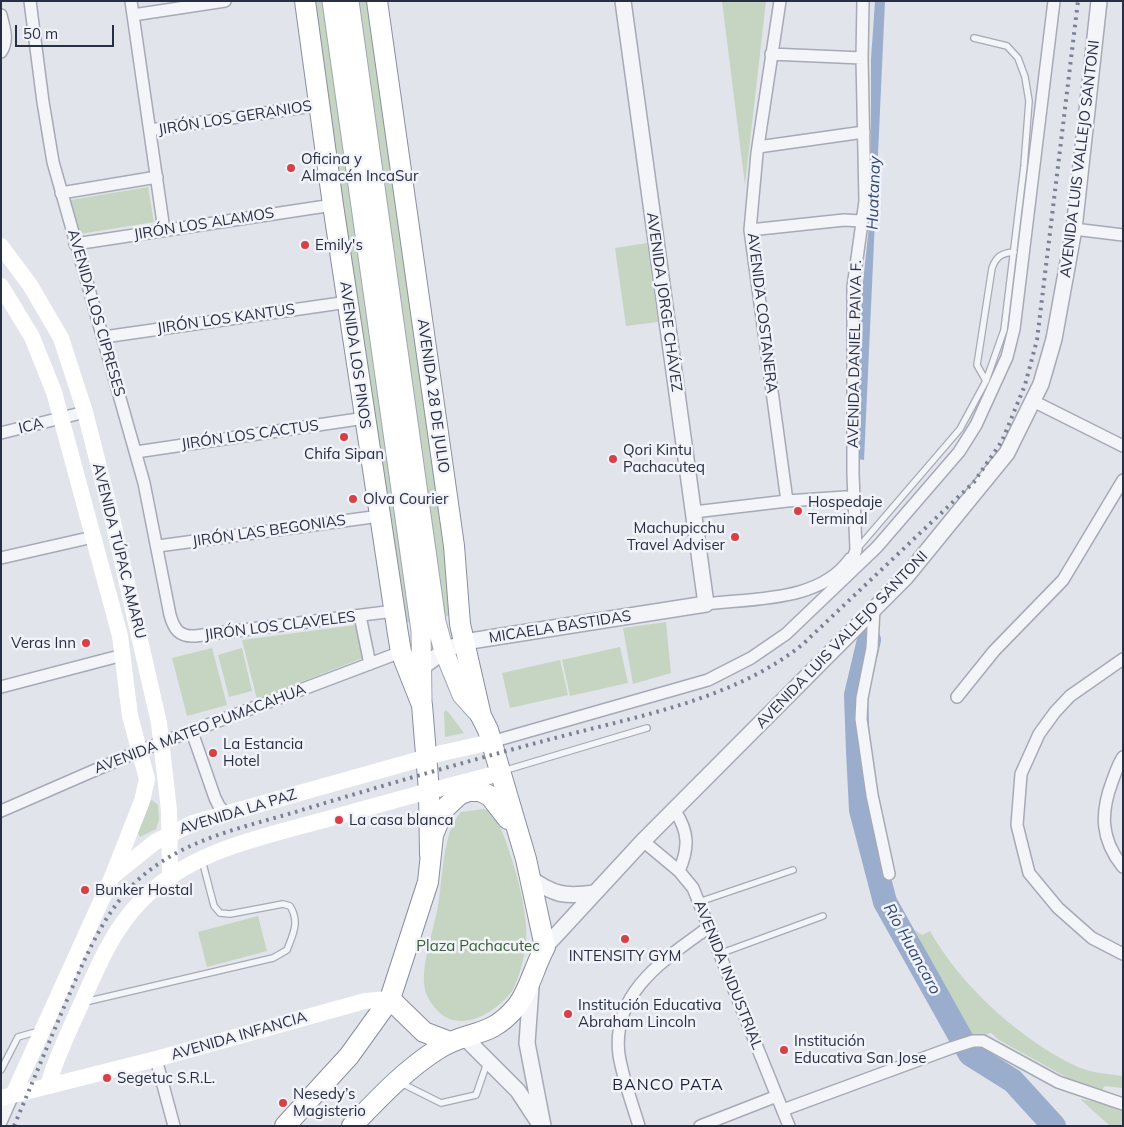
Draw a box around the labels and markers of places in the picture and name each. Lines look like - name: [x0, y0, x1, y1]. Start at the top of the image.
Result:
- place label: Oficina y Almacén IncaSur: [301, 150, 418, 185]
- marker: Oficina y Almacén IncaSur: [285, 162, 297, 174]
- place label: Emily's: [315, 236, 363, 254]
- marker: Emily's: [299, 239, 311, 251]
- marker: Chifa Sipan: [338, 431, 350, 443]
- place label: Qori Kintu Pachacuteq: [623, 441, 705, 476]
- place label: Chifa Sipan: [304, 445, 384, 463]
- marker: Qori Kintu Pachacuteq: [607, 453, 619, 465]
- place label: Olva Courier: [363, 490, 448, 508]
- marker: Olva Courier: [347, 493, 359, 505]
- place label: Hospedaje Terminal: [808, 493, 882, 528]
- marker: Hospedaje Terminal: [792, 505, 804, 517]
- place label: Machupicchu Travel Adviser: [627, 519, 725, 554]
- marker: Machupicchu Travel Adviser: [729, 531, 741, 543]
- place label: Veras Inn: [11, 634, 76, 652]
- marker: Veras Inn: [80, 637, 92, 649]
- place label: La Estancia Hotel: [223, 735, 303, 770]
- marker: La Estancia Hotel: [207, 747, 219, 759]
- place label: La casa blanca: [349, 811, 454, 829]
- marker: La casa blanca: [333, 814, 345, 826]
- place label: Bunker Hostal: [95, 881, 193, 899]
- marker: Bunker Hostal: [79, 884, 91, 896]
- marker: INTENSITY GYM: [619, 933, 631, 945]
- place label: INTENSITY GYM: [569, 947, 681, 965]
- place label: Institución Educativa Abraham Lincoln: [578, 996, 721, 1031]
- marker: Institución Educativa Abraham Lincoln: [562, 1008, 574, 1020]
- place label: Institución Educativa San Jose: [794, 1032, 926, 1067]
- marker: Institución Educativa San Jose: [778, 1044, 790, 1056]
- place label: Segetuc S.R.L.: [117, 1069, 215, 1087]
- marker: Segetuc S.R.L.: [101, 1072, 113, 1084]
- place label: Nesedy’s Magisterio: [293, 1085, 366, 1120]
- marker: Nesedy’s Magisterio: [277, 1097, 289, 1109]

